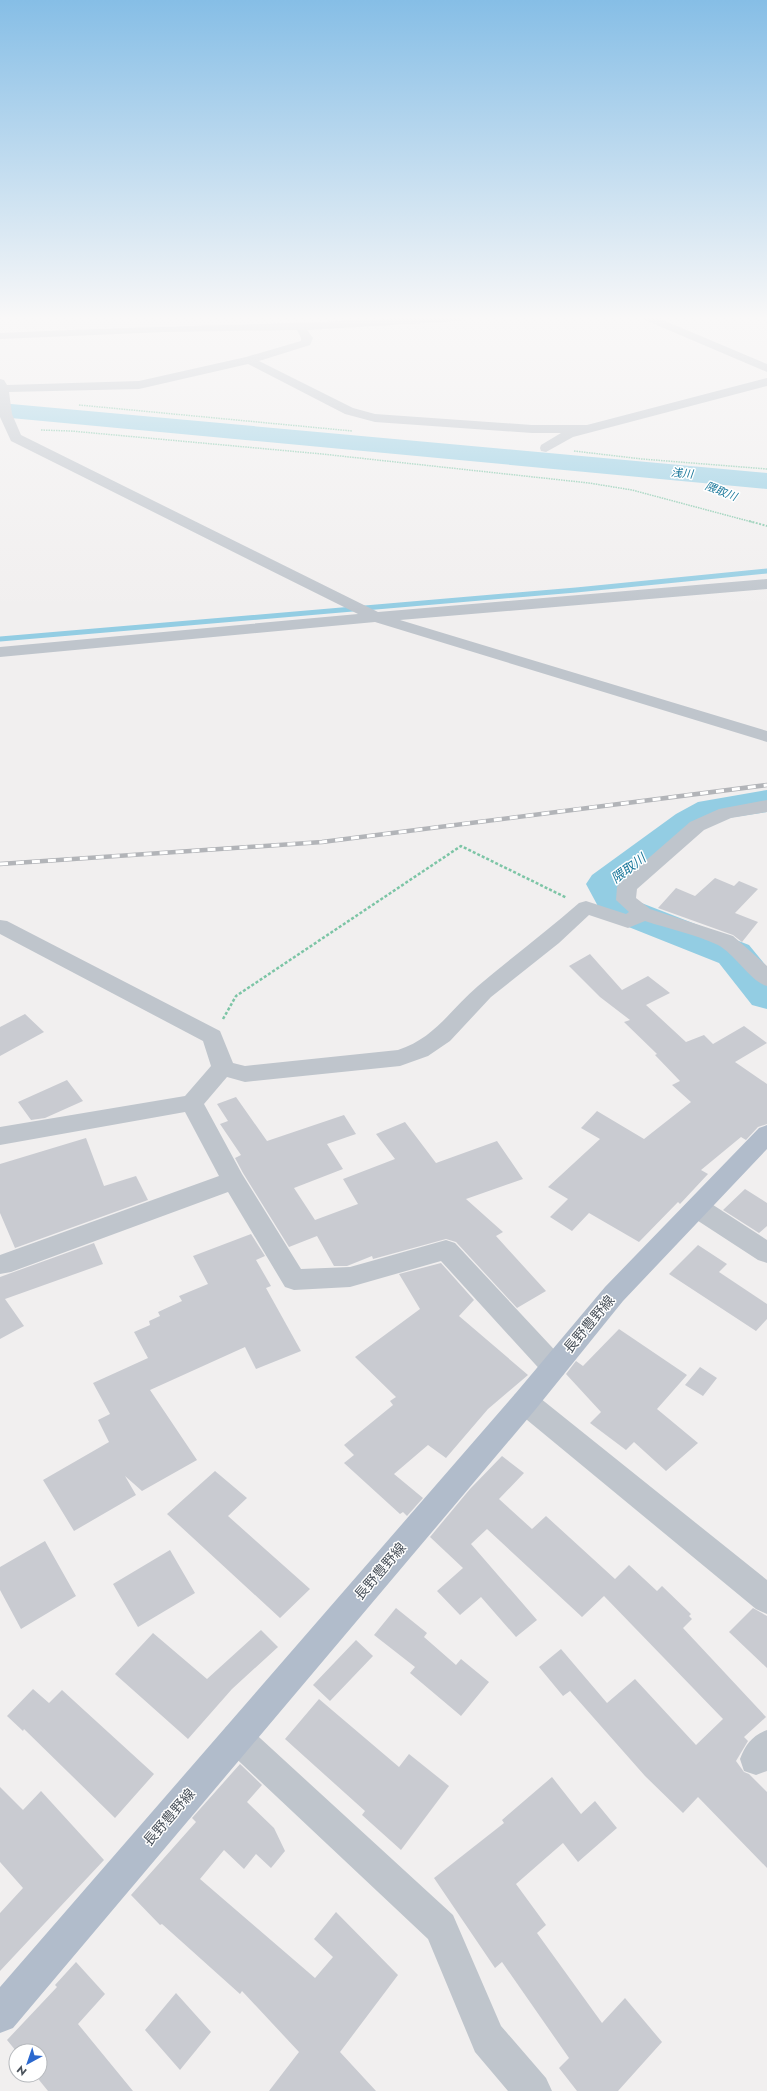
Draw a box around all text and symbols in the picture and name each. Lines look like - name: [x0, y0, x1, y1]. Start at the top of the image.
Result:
- water label: 浅川: [670, 464, 695, 482]
- water label: 隈取川: [703, 478, 740, 505]
- water label: 隈取川: [607, 848, 651, 888]
- street label: 長野豊野線: [559, 1291, 619, 1357]
- street label: 長野豊野線: [349, 1538, 411, 1604]
- street label: 長野豊野線: [138, 1784, 200, 1850]
- north arrow: [8, 2043, 48, 2083]
- text: N: [13, 2062, 30, 2080]

